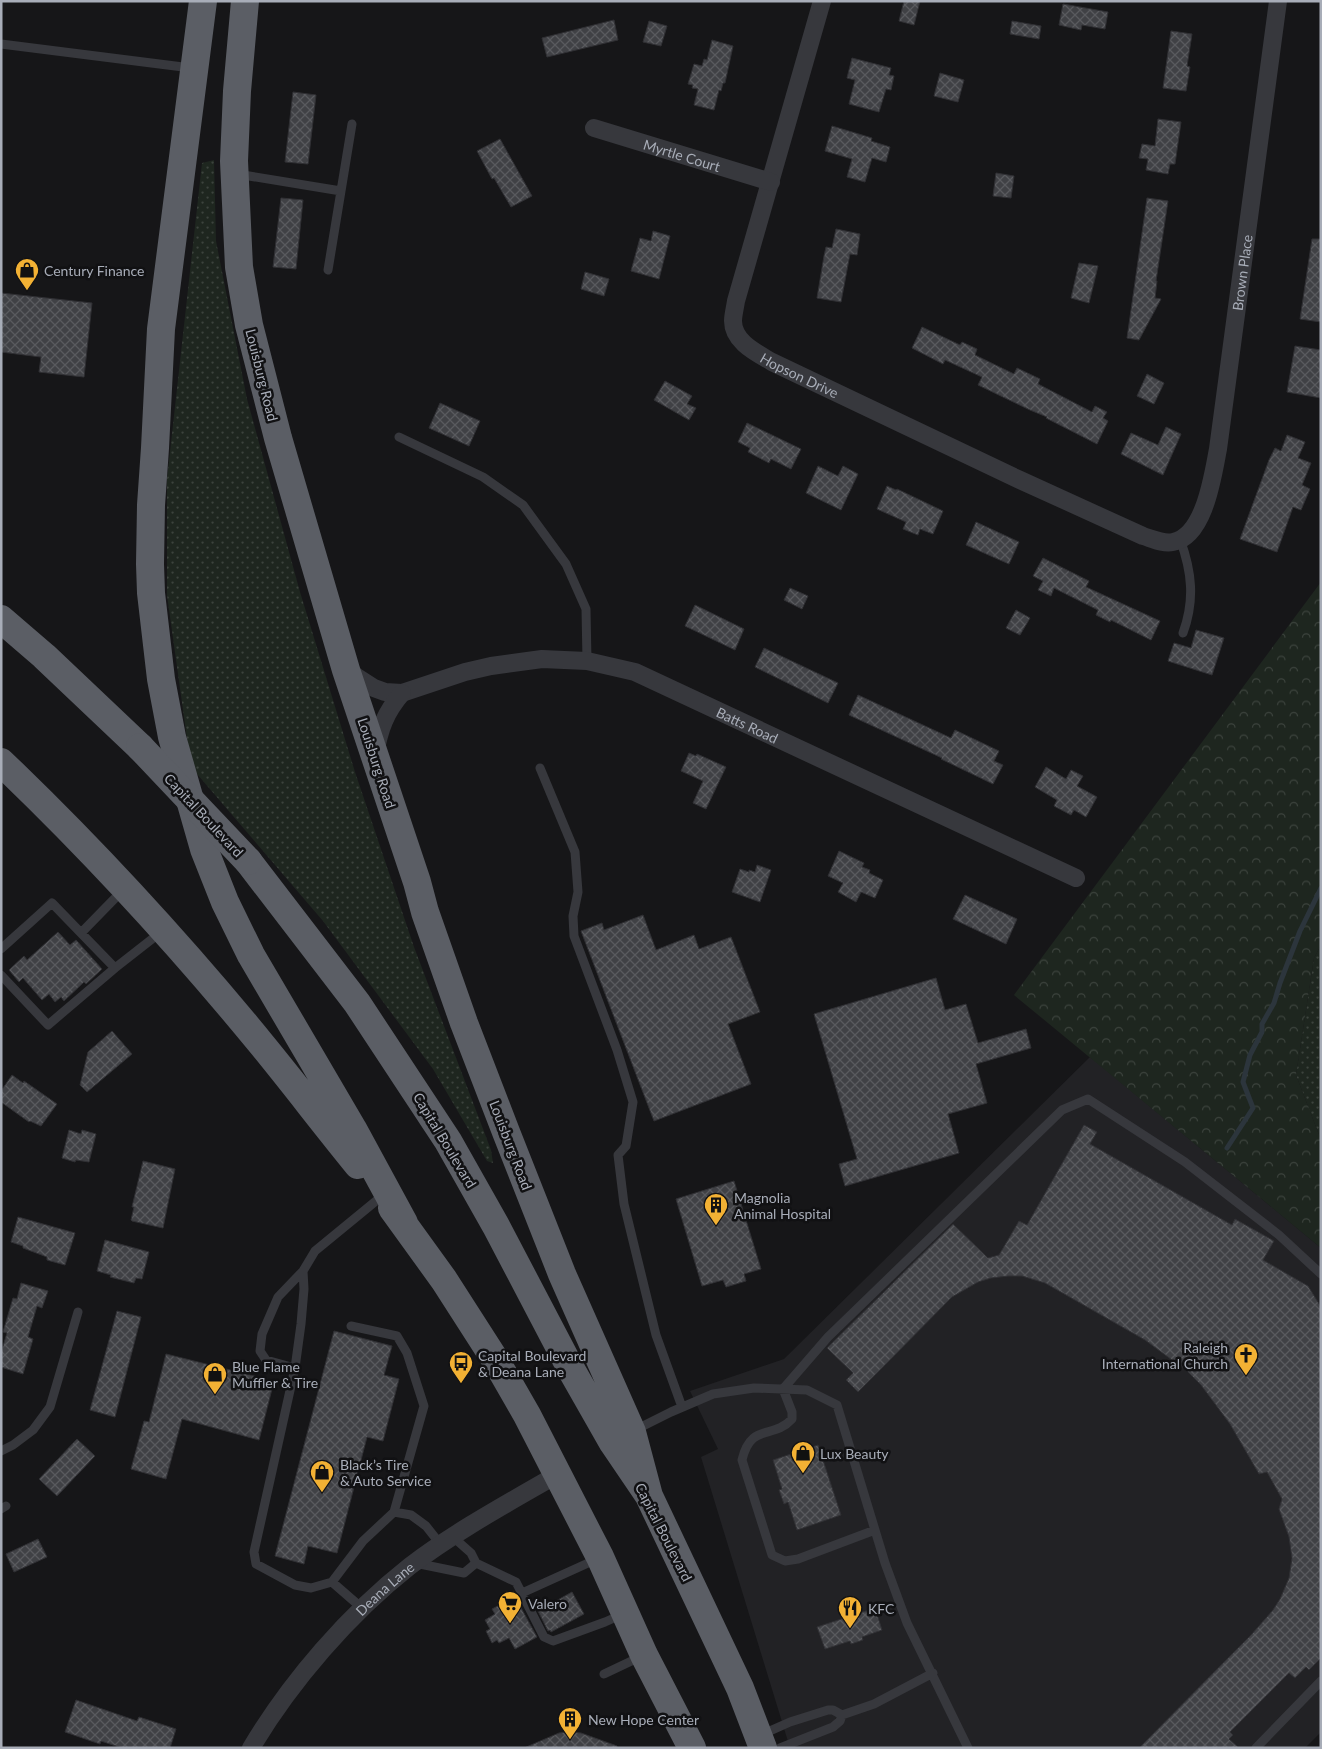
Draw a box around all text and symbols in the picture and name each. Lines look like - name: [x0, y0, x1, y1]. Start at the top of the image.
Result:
- street label: Myrtle Court: [641, 135, 723, 175]
- street label: Brown Place: [1228, 233, 1255, 312]
- shop icon: Century Finance: [14, 257, 40, 291]
- place label: Century Finance: [44, 262, 144, 279]
- street label: Louisburg Road: [242, 327, 282, 423]
- street label: Hopson Drive: [757, 349, 841, 401]
- street label: Batts Road: [714, 703, 781, 746]
- street label: Louisburg Road: [354, 716, 400, 810]
- street label: Capital Boulevard: [161, 770, 247, 860]
- street label: Capital Boulevard: [410, 1089, 480, 1191]
- street label: Louisburg Road: [486, 1098, 536, 1192]
- place label: Magnolia Animal Hospital: [734, 1189, 831, 1222]
- building icon: Magnolia Animal Hospital: [703, 1192, 729, 1226]
- place label: Raleigh International Church: [1102, 1339, 1228, 1372]
- church icon: Raleigh International Church: [1233, 1342, 1259, 1376]
- place label: Capital Boulevard & Deana Lane: [478, 1347, 586, 1380]
- bus stop icon: Capital Boulevard & Deana Lane: [448, 1350, 474, 1384]
- place label: Blue Flame Muffler & Tire: [232, 1358, 318, 1391]
- shop icon: Blue Flame Muffler & Tire: [202, 1361, 228, 1395]
- shop icon: Lux Beauty: [790, 1440, 816, 1474]
- place label: Lux Beauty: [820, 1445, 889, 1462]
- place label: Black’s Tire & Auto Service: [340, 1456, 431, 1489]
- shop icon: Black’s Tire & Auto Service: [309, 1459, 335, 1493]
- street label: Capital Boulevard: [632, 1480, 696, 1584]
- street label: Deana Lane: [352, 1558, 417, 1619]
- supermarket icon: Valero: [497, 1590, 523, 1624]
- place label: Valero: [528, 1595, 567, 1612]
- restaurant icon: KFC: [837, 1595, 863, 1629]
- place label: KFC: [868, 1600, 895, 1617]
- building icon: New Hope Center: [557, 1706, 583, 1740]
- place label: New Hope Center: [588, 1711, 699, 1728]

